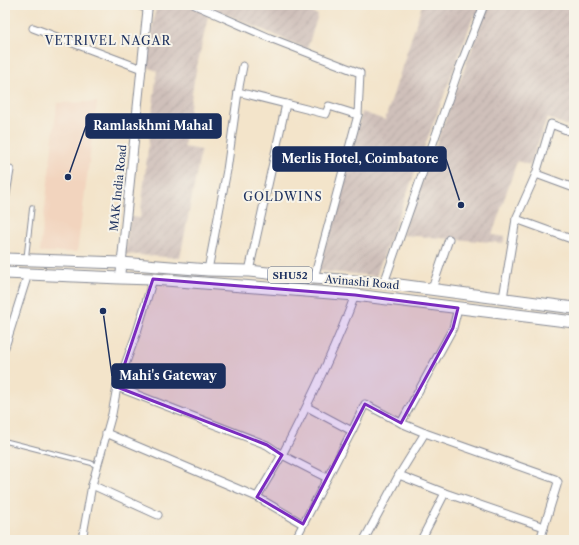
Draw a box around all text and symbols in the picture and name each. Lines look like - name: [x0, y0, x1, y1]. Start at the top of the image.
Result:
- district label: VETRIVEL NAGAR: [44, 33, 171, 48]
- callout: Ramlaskhmi Mahal: [86, 114, 221, 138]
- text: Ramlaskhmi Mahal: [93, 118, 213, 133]
- street label: MAK India Road: [106, 144, 130, 232]
- callout: Merlis Hotel, Coimbatore: [273, 147, 446, 171]
- text: Merlis Hotel, Coimbatore: [281, 151, 439, 166]
- district label: GOLDWINS: [243, 189, 323, 204]
- road number: SHU52: [268, 267, 312, 283]
- street label: Avinashi Road: [323, 272, 400, 292]
- callout: Mahi's Gateway: [112, 364, 225, 388]
- text: Mahi's Gateway: [119, 368, 217, 383]

